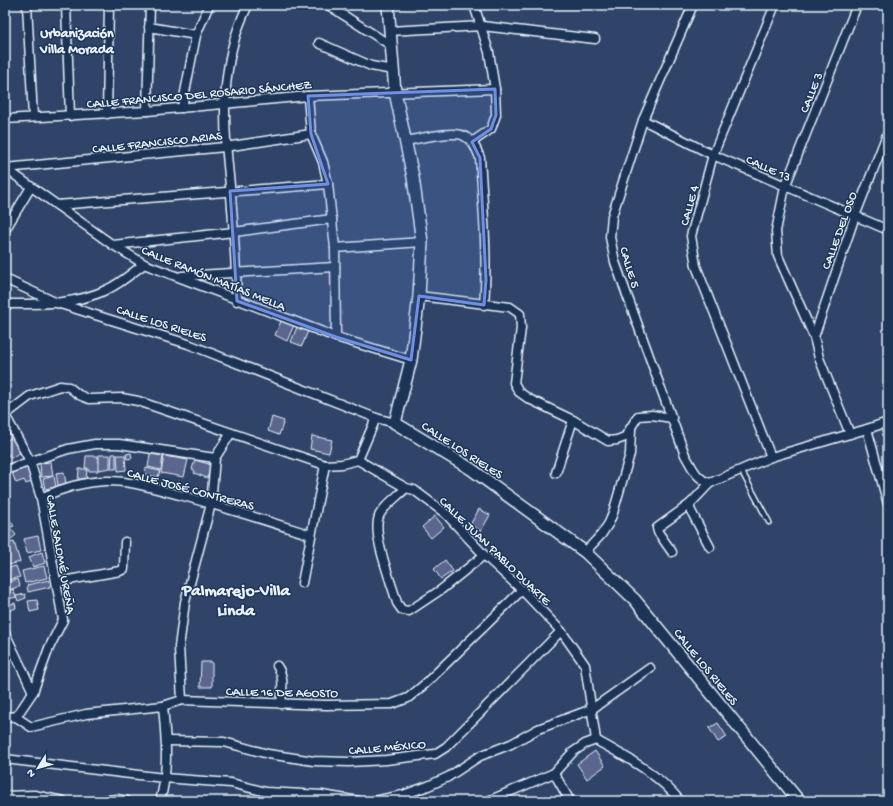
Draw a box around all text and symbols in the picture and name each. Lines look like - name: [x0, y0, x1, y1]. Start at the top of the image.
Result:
- district label: Urbanización Villa Morada: [39, 26, 115, 59]
- street label: CALLE 3: [797, 70, 827, 115]
- street label: CALLE FRANCISCO DEL ROSARIO SÁNCHEZ: [86, 77, 313, 113]
- street label: CALLE FRANCISCO ARIAS: [92, 129, 224, 158]
- street label: CALLE 13: [743, 153, 793, 186]
- street label: CALLE 4: [678, 184, 703, 228]
- street label: CALLE DEL OSO: [819, 190, 861, 272]
- street label: CALLE RAMÓN MATÍAS MELLA: [139, 243, 289, 316]
- street label: CALLE 5: [615, 245, 642, 290]
- street label: CALLE LOS RIELES: [114, 303, 209, 346]
- street label: CALLE LOS RIELES: [418, 419, 506, 484]
- street label: CALLE JOSÉ CONTRERAS: [125, 465, 257, 515]
- street label: CALLE SALOMÉ UREÑA: [42, 494, 79, 616]
- street label: CALLE JUAN PABLO DUARTE: [435, 494, 554, 610]
- district label: Palmarejo-Villa Linda: [181, 582, 292, 622]
- street label: CALLE LOS RIELES: [670, 626, 741, 710]
- street label: CALLE 16 DE AGOSTO: [226, 685, 339, 702]
- street label: CALLE MÉXICO: [348, 737, 427, 759]
- north arrow: [18, 748, 58, 788]
- text: N: [25, 766, 39, 779]

